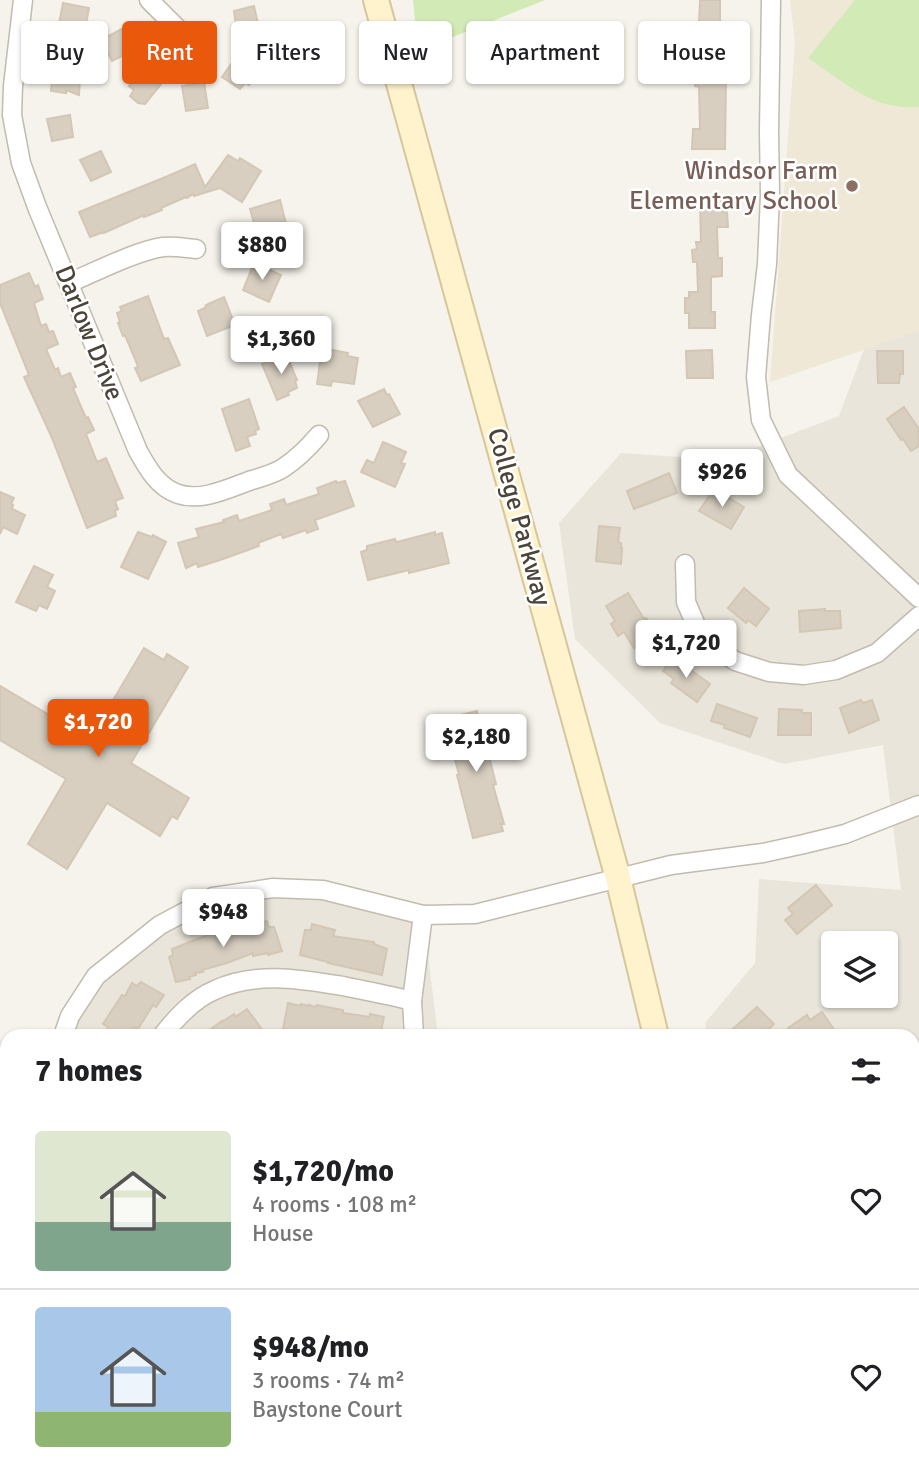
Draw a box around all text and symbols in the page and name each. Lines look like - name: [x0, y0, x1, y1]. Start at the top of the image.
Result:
- chip: Buy: [21, 21, 108, 84]
- chip: Rent: [122, 21, 217, 84]
- chip: Filters: [231, 21, 345, 84]
- chip: New: [359, 21, 452, 84]
- chip: Apartment: [466, 21, 624, 84]
- chip: House: [638, 21, 750, 84]
- place label: Windsor Farm Elementary School: [629, 155, 838, 217]
- marker: Windsor Farm Elementary School: [844, 178, 860, 194]
- pin: $880: [221, 222, 303, 282]
- text: $880: [237, 230, 287, 259]
- street label: Darlow Drive: [47, 261, 131, 405]
- pin: $1,360: [224, 316, 338, 376]
- text: $1,360: [247, 324, 315, 353]
- street label: College Parkway: [480, 425, 558, 609]
- pin: $926: [681, 449, 763, 509]
- text: $926: [697, 457, 747, 486]
- pin: $1,720: [629, 620, 743, 680]
- text: $1,720: [652, 628, 720, 657]
- pin: $1,720: [41, 700, 155, 759]
- text: $1,720: [64, 707, 132, 736]
- pin: $2,180: [419, 714, 533, 774]
- text: $2,180: [442, 722, 510, 751]
- pin: $948: [182, 890, 264, 949]
- text: $948: [198, 897, 248, 926]
- map controls: [821, 931, 898, 1008]
- button: layers: [821, 931, 898, 1008]
- icon: filters: [847, 1052, 885, 1090]
- text: 7 homes: [35, 1053, 142, 1090]
- text: $1,720/mo: [252, 1153, 394, 1190]
- icon: home: [91, 1159, 175, 1243]
- icon: heart: [847, 1182, 885, 1220]
- text: 4 rooms · 108 m²: [252, 1190, 417, 1219]
- text: House: [252, 1219, 314, 1248]
- text: $948/mo: [252, 1329, 369, 1366]
- icon: home: [91, 1335, 175, 1419]
- icon: heart: [847, 1358, 885, 1396]
- text: 3 rooms · 74 m²: [252, 1366, 405, 1395]
- text: Baystone Court: [252, 1395, 402, 1424]

